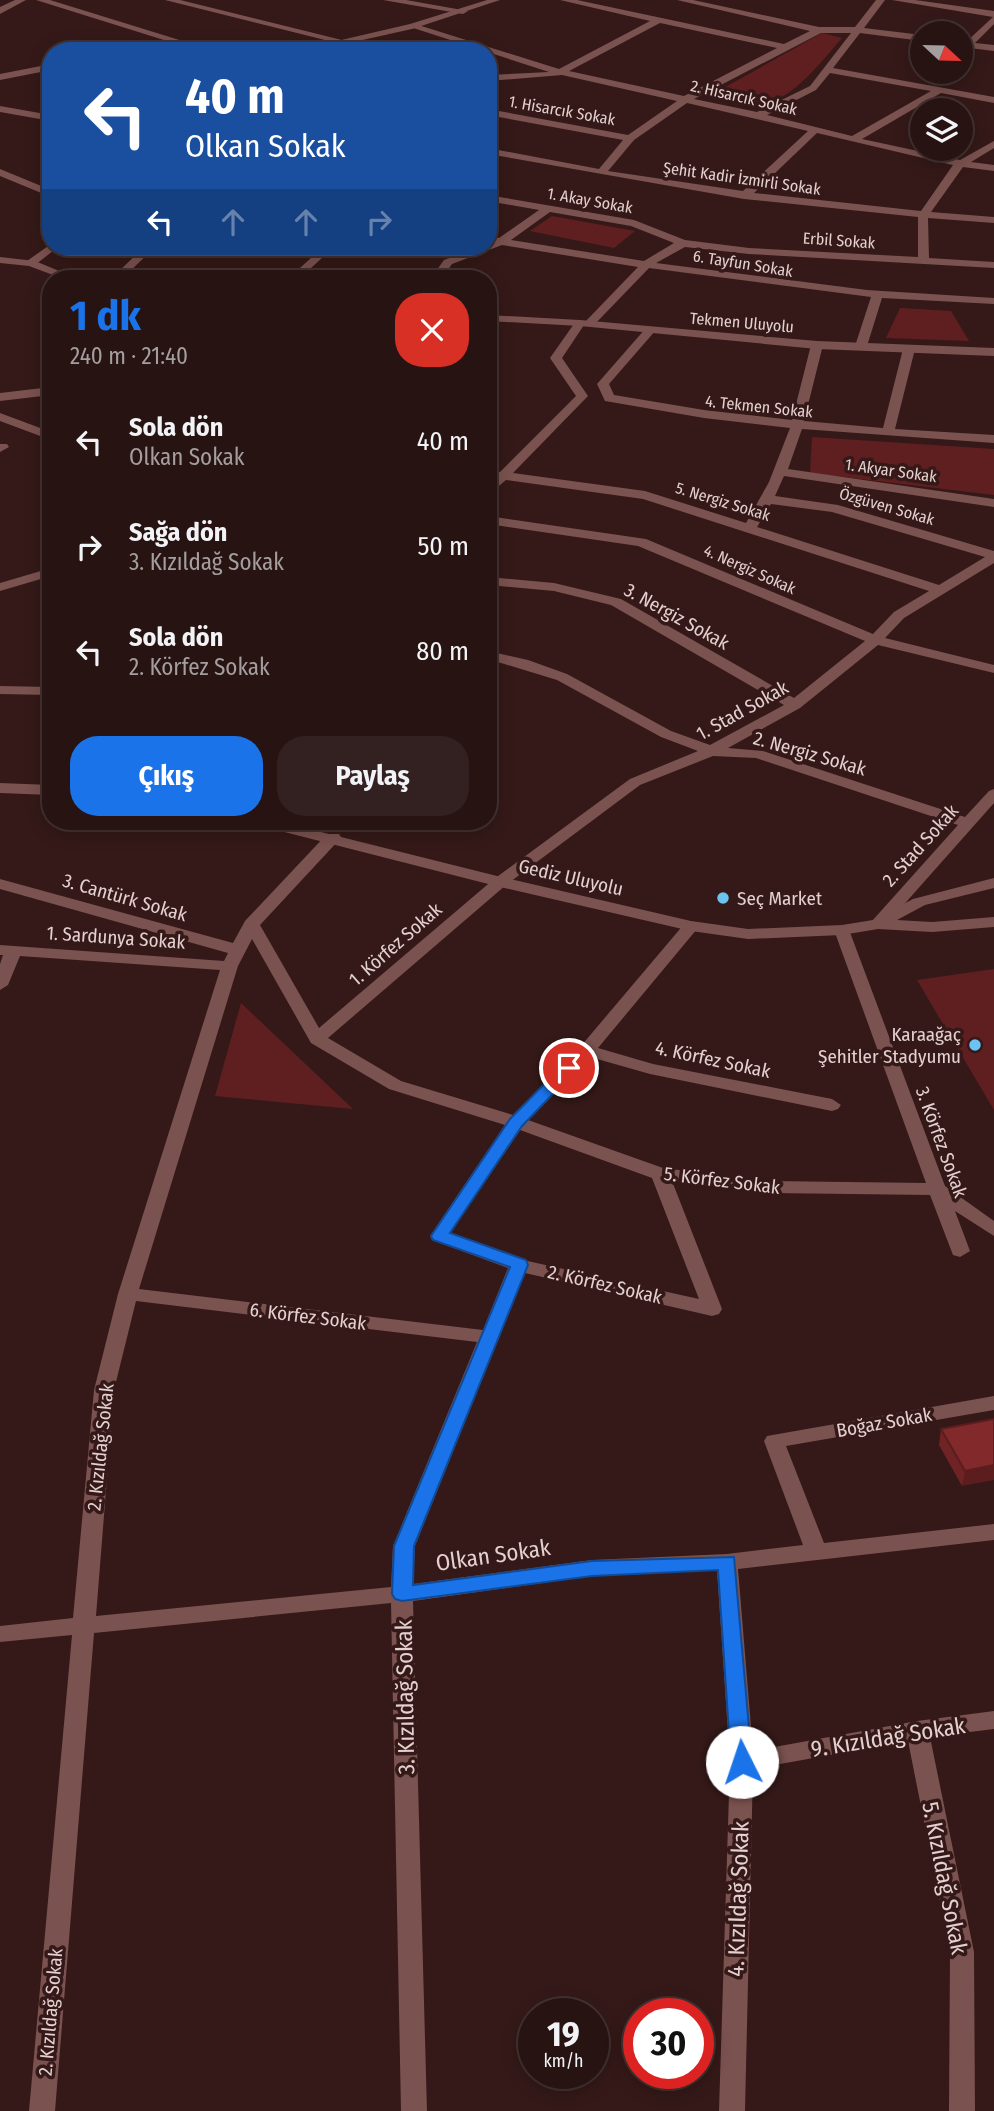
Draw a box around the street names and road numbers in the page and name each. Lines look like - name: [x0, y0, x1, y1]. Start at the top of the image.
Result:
- street label: 2. Hisarcık Sokak: [689, 76, 799, 119]
- street label: 1. Hisarcık Sokak: [507, 92, 617, 129]
- street label: Şehit Kadir İzmirli Sokak: [662, 158, 822, 199]
- street label: 1. Akay Sokak: [546, 184, 635, 217]
- street label: Erbil Sokak: [802, 228, 876, 253]
- street label: 6. Tayfun Sokak: [692, 246, 795, 281]
- street label: Tekmen Uluyolu: [689, 308, 795, 337]
- street label: 4. Tekmen Sokak: [704, 391, 814, 422]
- street label: 1. Akyar Sokak: [844, 455, 938, 486]
- street label: 5. Nergiz Sokak: [673, 478, 773, 525]
- street label: Özgüven Sokak: [837, 484, 937, 529]
- street label: 4. Nergiz Sokak: [701, 541, 799, 598]
- street label: 3. Nergiz Sokak: [620, 578, 733, 655]
- street label: 1. Stad Sokak: [692, 676, 792, 745]
- street label: 2. Nergiz Sokak: [751, 726, 869, 781]
- street label: 2. Stad Sokak: [878, 799, 963, 891]
- street label: Gediz Uluyolu: [516, 854, 625, 901]
- street label: 3. Cantürk Sokak: [60, 869, 190, 926]
- street label: 1. Körfez Sokak: [344, 898, 446, 991]
- street label: 1. Sardunya Sokak: [46, 921, 186, 954]
- street label: 4. Körfez Sokak: [653, 1036, 773, 1083]
- street label: 3. Körfez Sokak: [911, 1084, 972, 1201]
- street label: 5. Körfez Sokak: [663, 1162, 781, 1199]
- street label: 2. Körfez Sokak: [546, 1260, 664, 1309]
- street label: 6. Körfez Sokak: [248, 1298, 368, 1335]
- street label: 2. Kızıldağ Sokak: [82, 1382, 119, 1512]
- street label: Boğaz Sokak: [835, 1403, 934, 1442]
- street label: Olkan Sokak: [434, 1533, 552, 1577]
- street label: 3. Kızıldağ Sokak: [390, 1619, 420, 1775]
- street label: 9. Kızıldağ Sokak: [809, 1711, 967, 1763]
- street label: 5. Kızıldağ Sokak: [916, 1799, 974, 1957]
- street label: 4. Kızıldağ Sokak: [721, 1820, 755, 1977]
- street label: 2. Kızıldağ Sokak: [33, 1947, 68, 2077]

